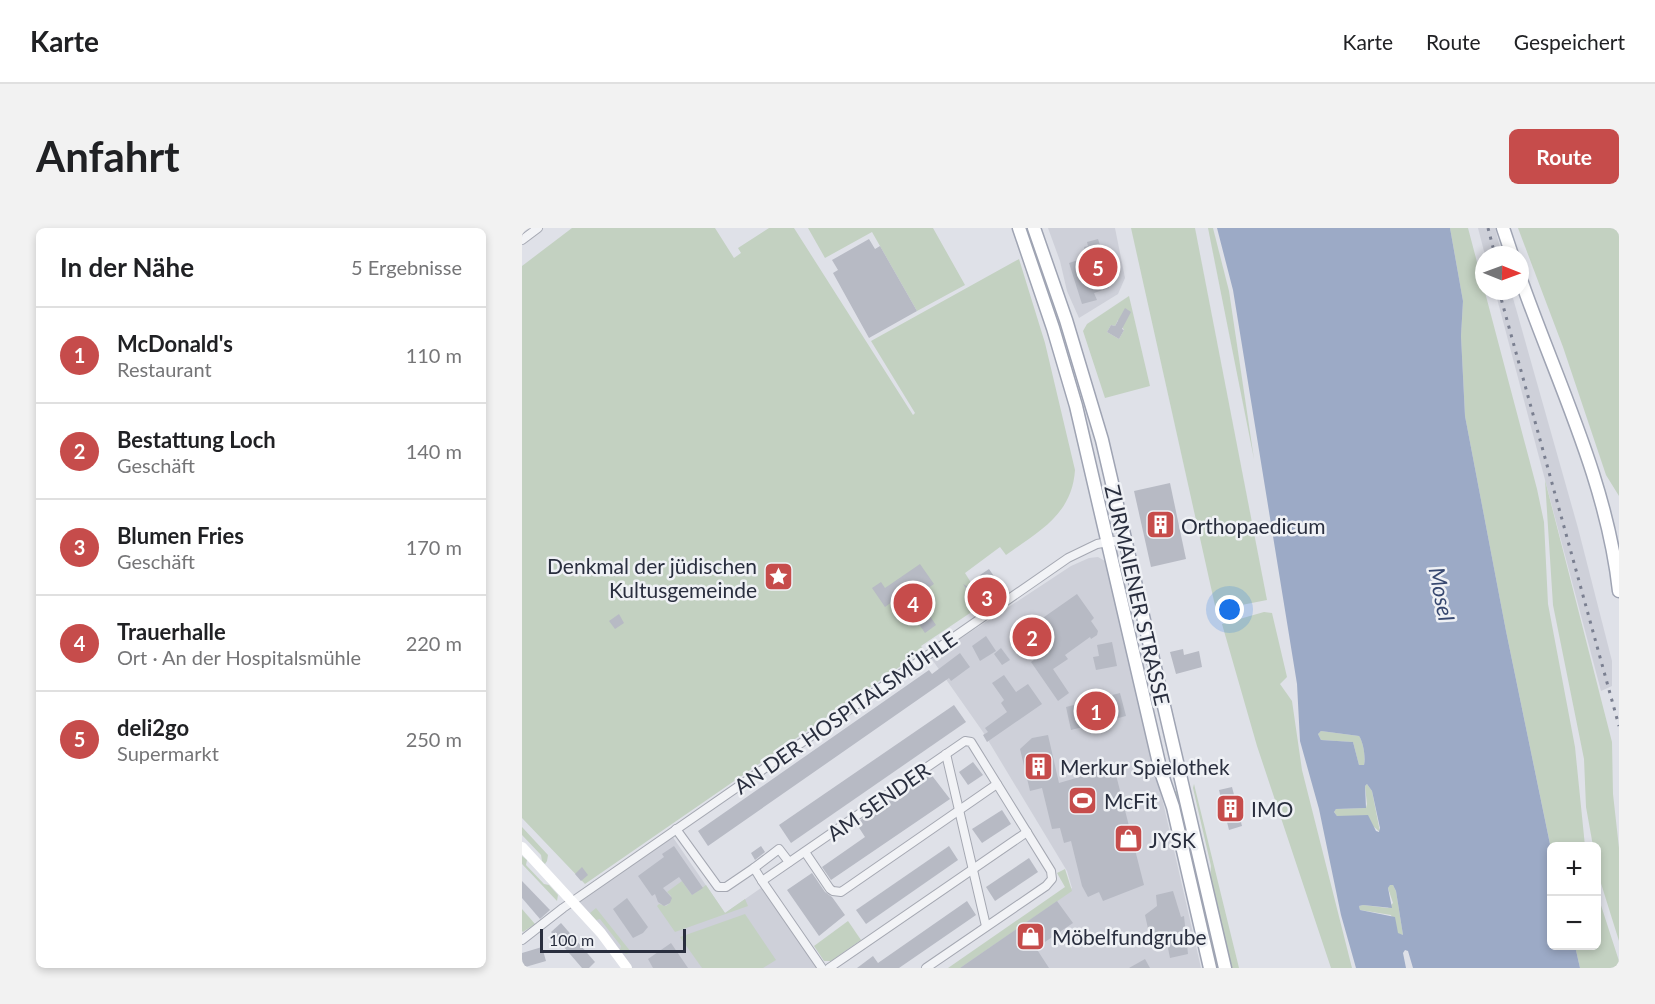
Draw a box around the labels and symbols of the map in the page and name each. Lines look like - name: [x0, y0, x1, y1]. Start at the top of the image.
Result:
- pin: 5: [1078, 244, 1118, 290]
- north arrow: [1475, 246, 1529, 300]
- street label: ZURMAIENER STRASSE: [1100, 482, 1176, 708]
- building icon: Orthopaedicum: [1144, 509, 1176, 541]
- place label: Orthopaedicum: [1181, 513, 1326, 538]
- place label: Denkmal der jüdischen Kultusgemeinde: [547, 553, 757, 602]
- place icon: Denkmal der jüdischen Kultusgemeinde: [762, 561, 794, 593]
- water label: Mosel: [1424, 565, 1460, 623]
- pin: 3: [968, 574, 1006, 620]
- pin: 4: [894, 580, 932, 626]
- your location: [1215, 595, 1244, 624]
- pin: 2: [1012, 614, 1052, 660]
- street label: AN DER HOSPITALSMÜHLE: [729, 625, 961, 799]
- pin: 1: [1076, 688, 1116, 734]
- building icon: Merkur Spielothek: [1023, 750, 1055, 782]
- place label: Merkur Spielothek: [1060, 754, 1230, 779]
- street label: AM SENDER: [822, 756, 935, 846]
- sports icon: McFit: [1067, 784, 1099, 816]
- place label: McFit: [1104, 788, 1158, 813]
- building icon: IMO: [1214, 792, 1246, 824]
- place label: IMO: [1251, 796, 1293, 821]
- shop icon: JYSK: [1112, 823, 1144, 855]
- place label: JYSK: [1149, 827, 1196, 852]
- shop icon: Möbelfundgrube: [1015, 920, 1047, 952]
- place label: Möbelfundgrube: [1052, 924, 1207, 949]
- scale bar: [540, 926, 686, 954]

